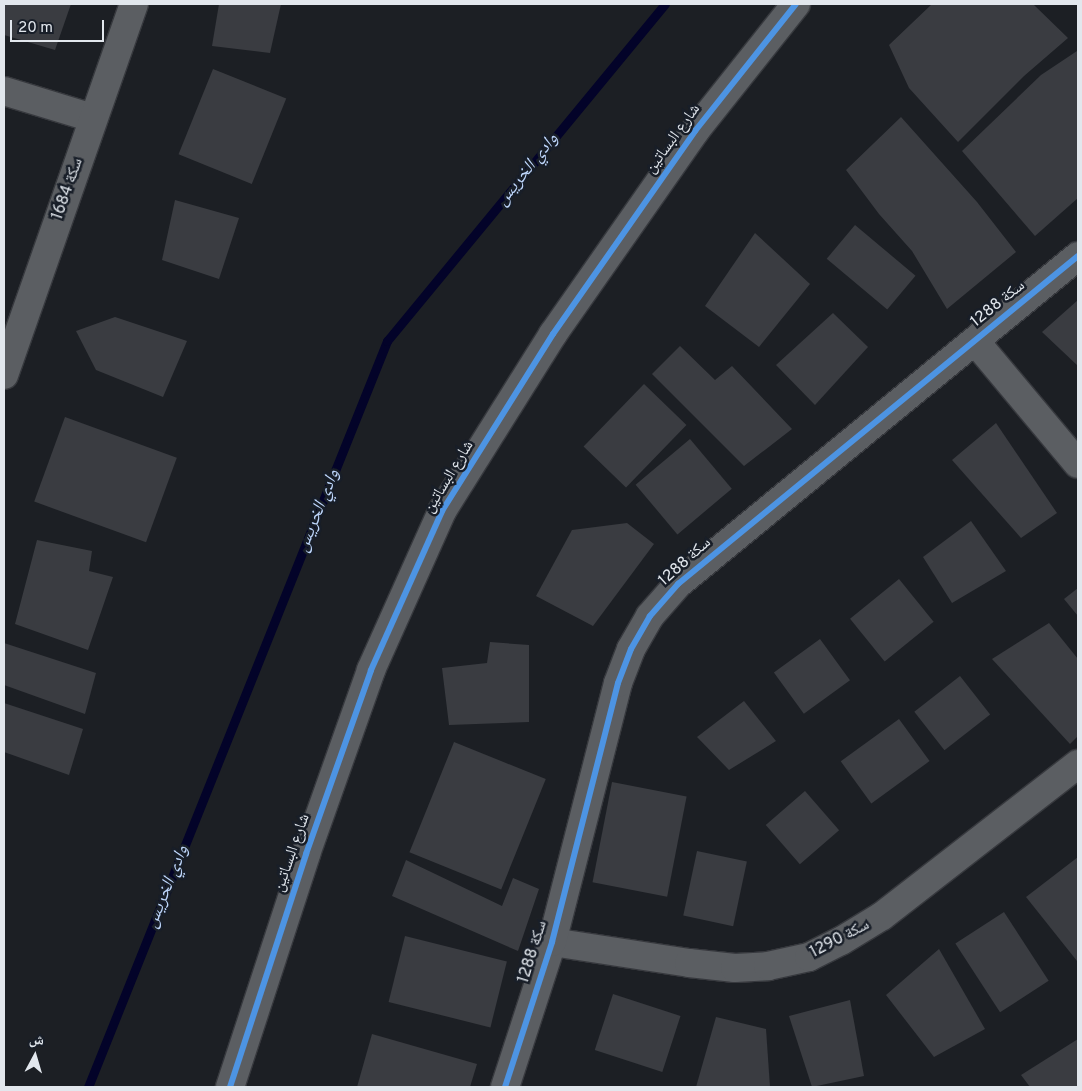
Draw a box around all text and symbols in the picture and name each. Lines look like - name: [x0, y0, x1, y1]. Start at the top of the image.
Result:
- scale bar: [12, 10, 106, 42]
- text: 20 m: [18, 19, 53, 38]
- street label: شارع البساتين: [641, 100, 705, 178]
- water label: وادي الخريس: [492, 129, 564, 211]
- street label: سكة 1684: [48, 156, 88, 222]
- street label: سكة 1288: [967, 276, 1029, 332]
- street label: شارع البساتين: [420, 437, 478, 517]
- water label: وادي الخريس: [293, 467, 345, 555]
- street label: سكة 1288: [655, 533, 715, 591]
- street label: شارع البساتين: [270, 811, 314, 895]
- water label: وادي الخريس: [142, 843, 194, 931]
- street label: سكة 1290: [807, 915, 873, 963]
- street label: سكة 1288: [514, 919, 552, 985]
- north arrow: [10, 1031, 60, 1081]
- text: ش: [28, 1031, 45, 1050]

